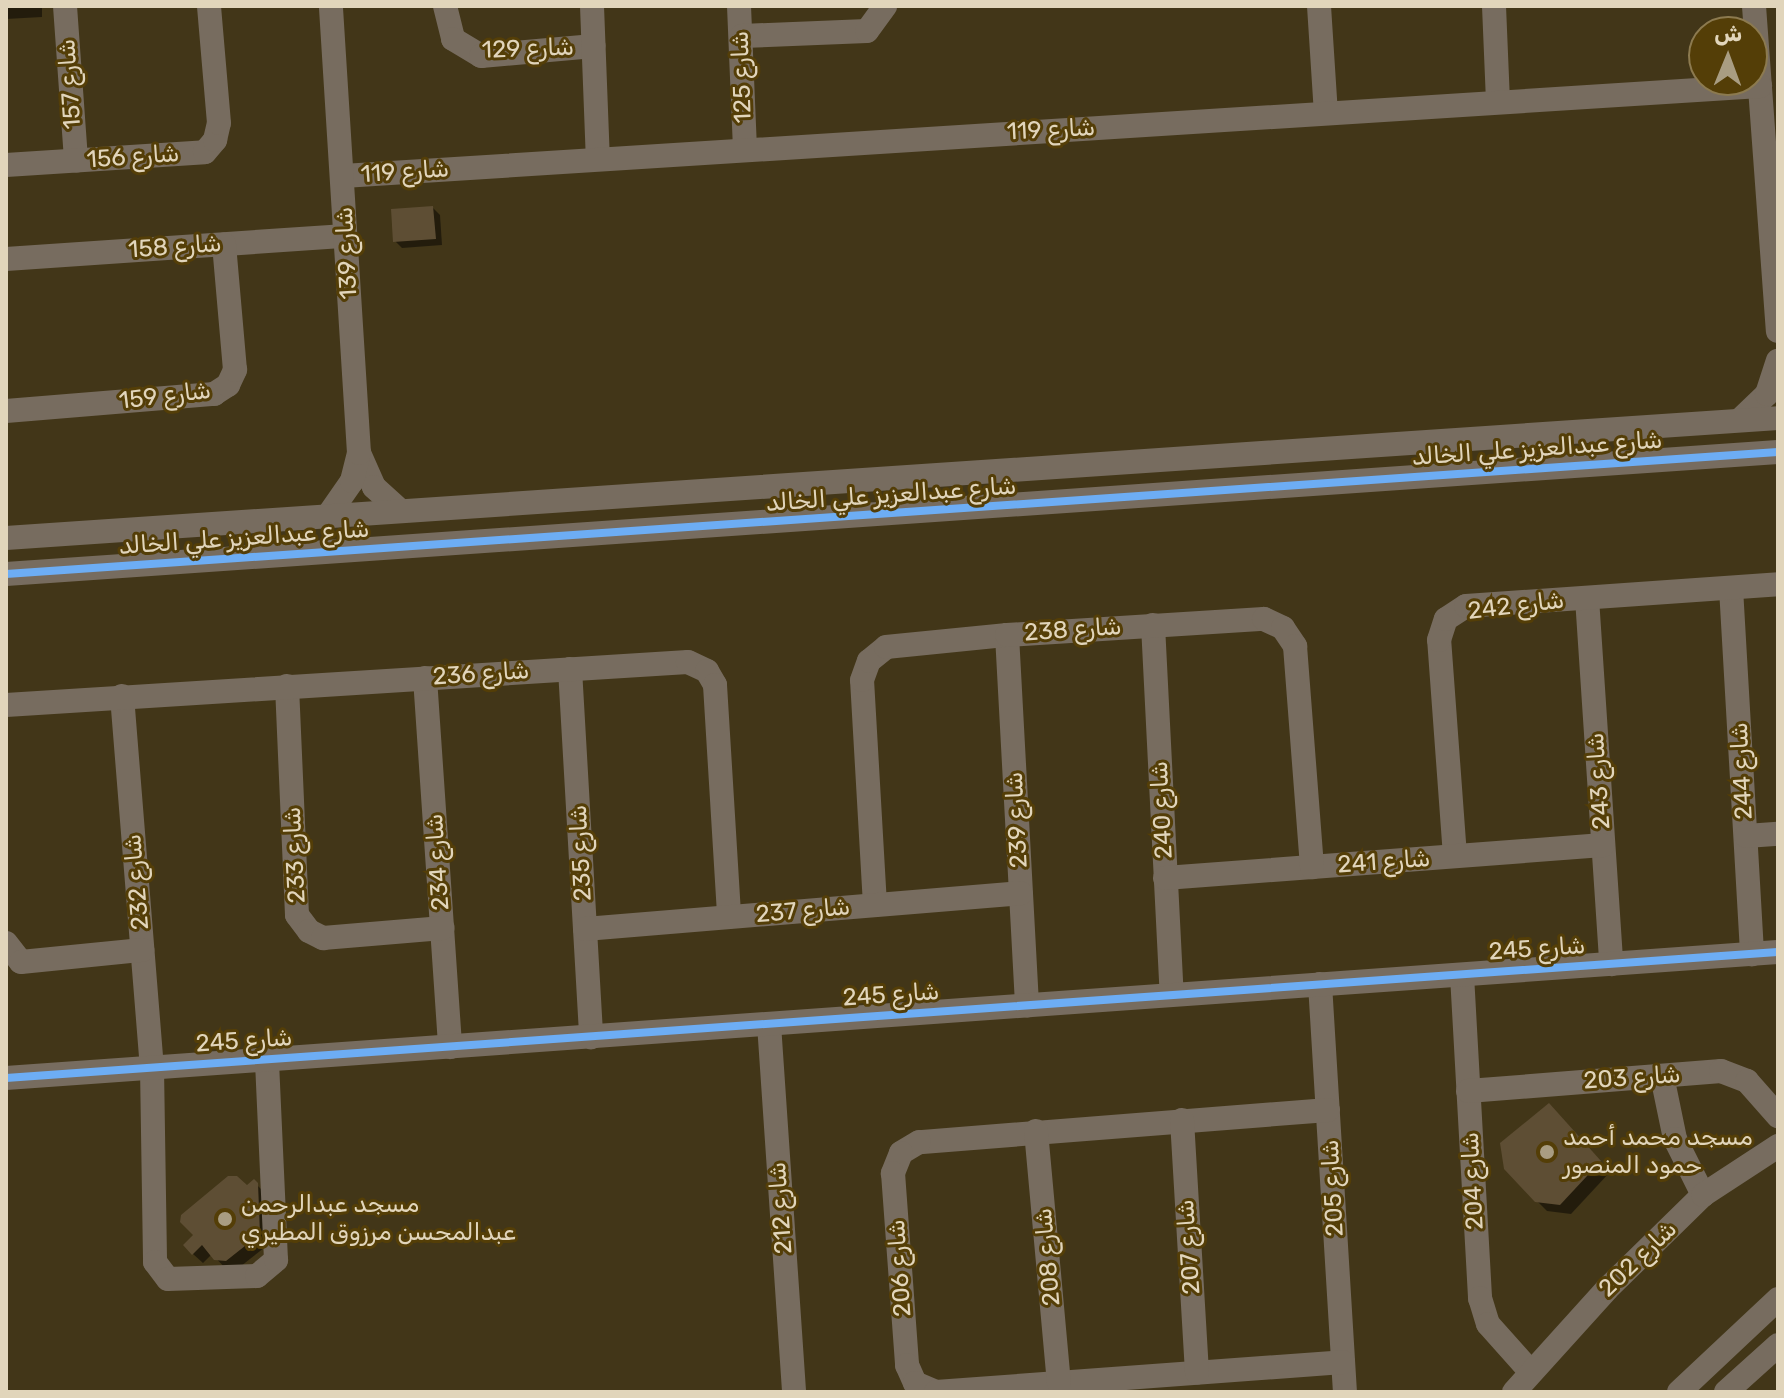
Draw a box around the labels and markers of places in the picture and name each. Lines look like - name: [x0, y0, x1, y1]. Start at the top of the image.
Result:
- place label: مسجد محمد أحمد حمود المنصور: [1563, 1124, 1753, 1180]
- marker: مسجد محمد أحمد حمود المنصور: [1538, 1143, 1556, 1161]
- place label: مسجد عبدالرحمن عبدالمحسن مرزوق المطيري: [241, 1191, 516, 1247]
- marker: مسجد عبدالرحمن عبدالمحسن مرزوق المطيري: [216, 1210, 234, 1228]

